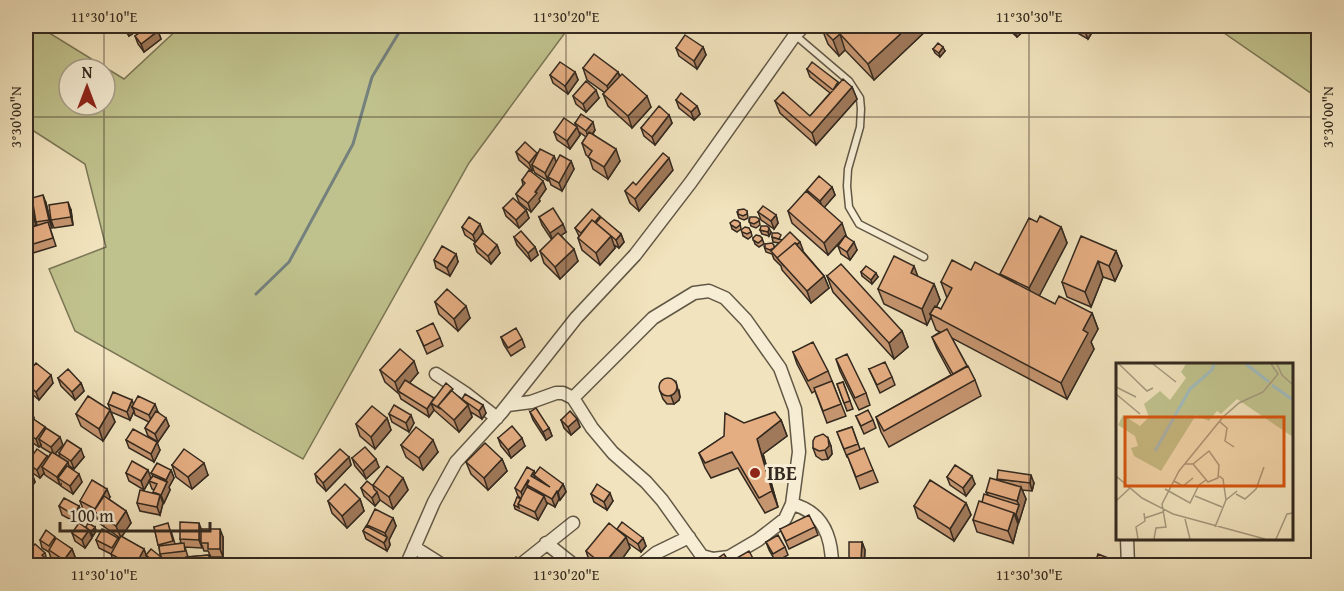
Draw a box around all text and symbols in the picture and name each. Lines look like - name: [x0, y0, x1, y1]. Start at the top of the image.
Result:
- text: 11°30'10"E: [71, 6, 138, 27]
- text: 11°30'20"E: [533, 6, 600, 27]
- text: 11°30'30"E: [996, 6, 1063, 27]
- north arrow: [57, 57, 117, 117]
- text: N: [82, 60, 93, 84]
- text: 3°30'00"N: [5, 86, 26, 148]
- text: 3°30'00"N: [1317, 86, 1338, 148]
- inset map: [1116, 363, 1293, 540]
- place label: IBE: [767, 458, 797, 487]
- marker: IBE: [748, 466, 762, 480]
- scale bar: [60, 495, 210, 533]
- text: 100 m: [69, 502, 114, 529]
- text: 11°30'10"E: [71, 564, 138, 585]
- text: 11°30'20"E: [533, 564, 600, 585]
- text: 11°30'30"E: [996, 564, 1063, 585]

